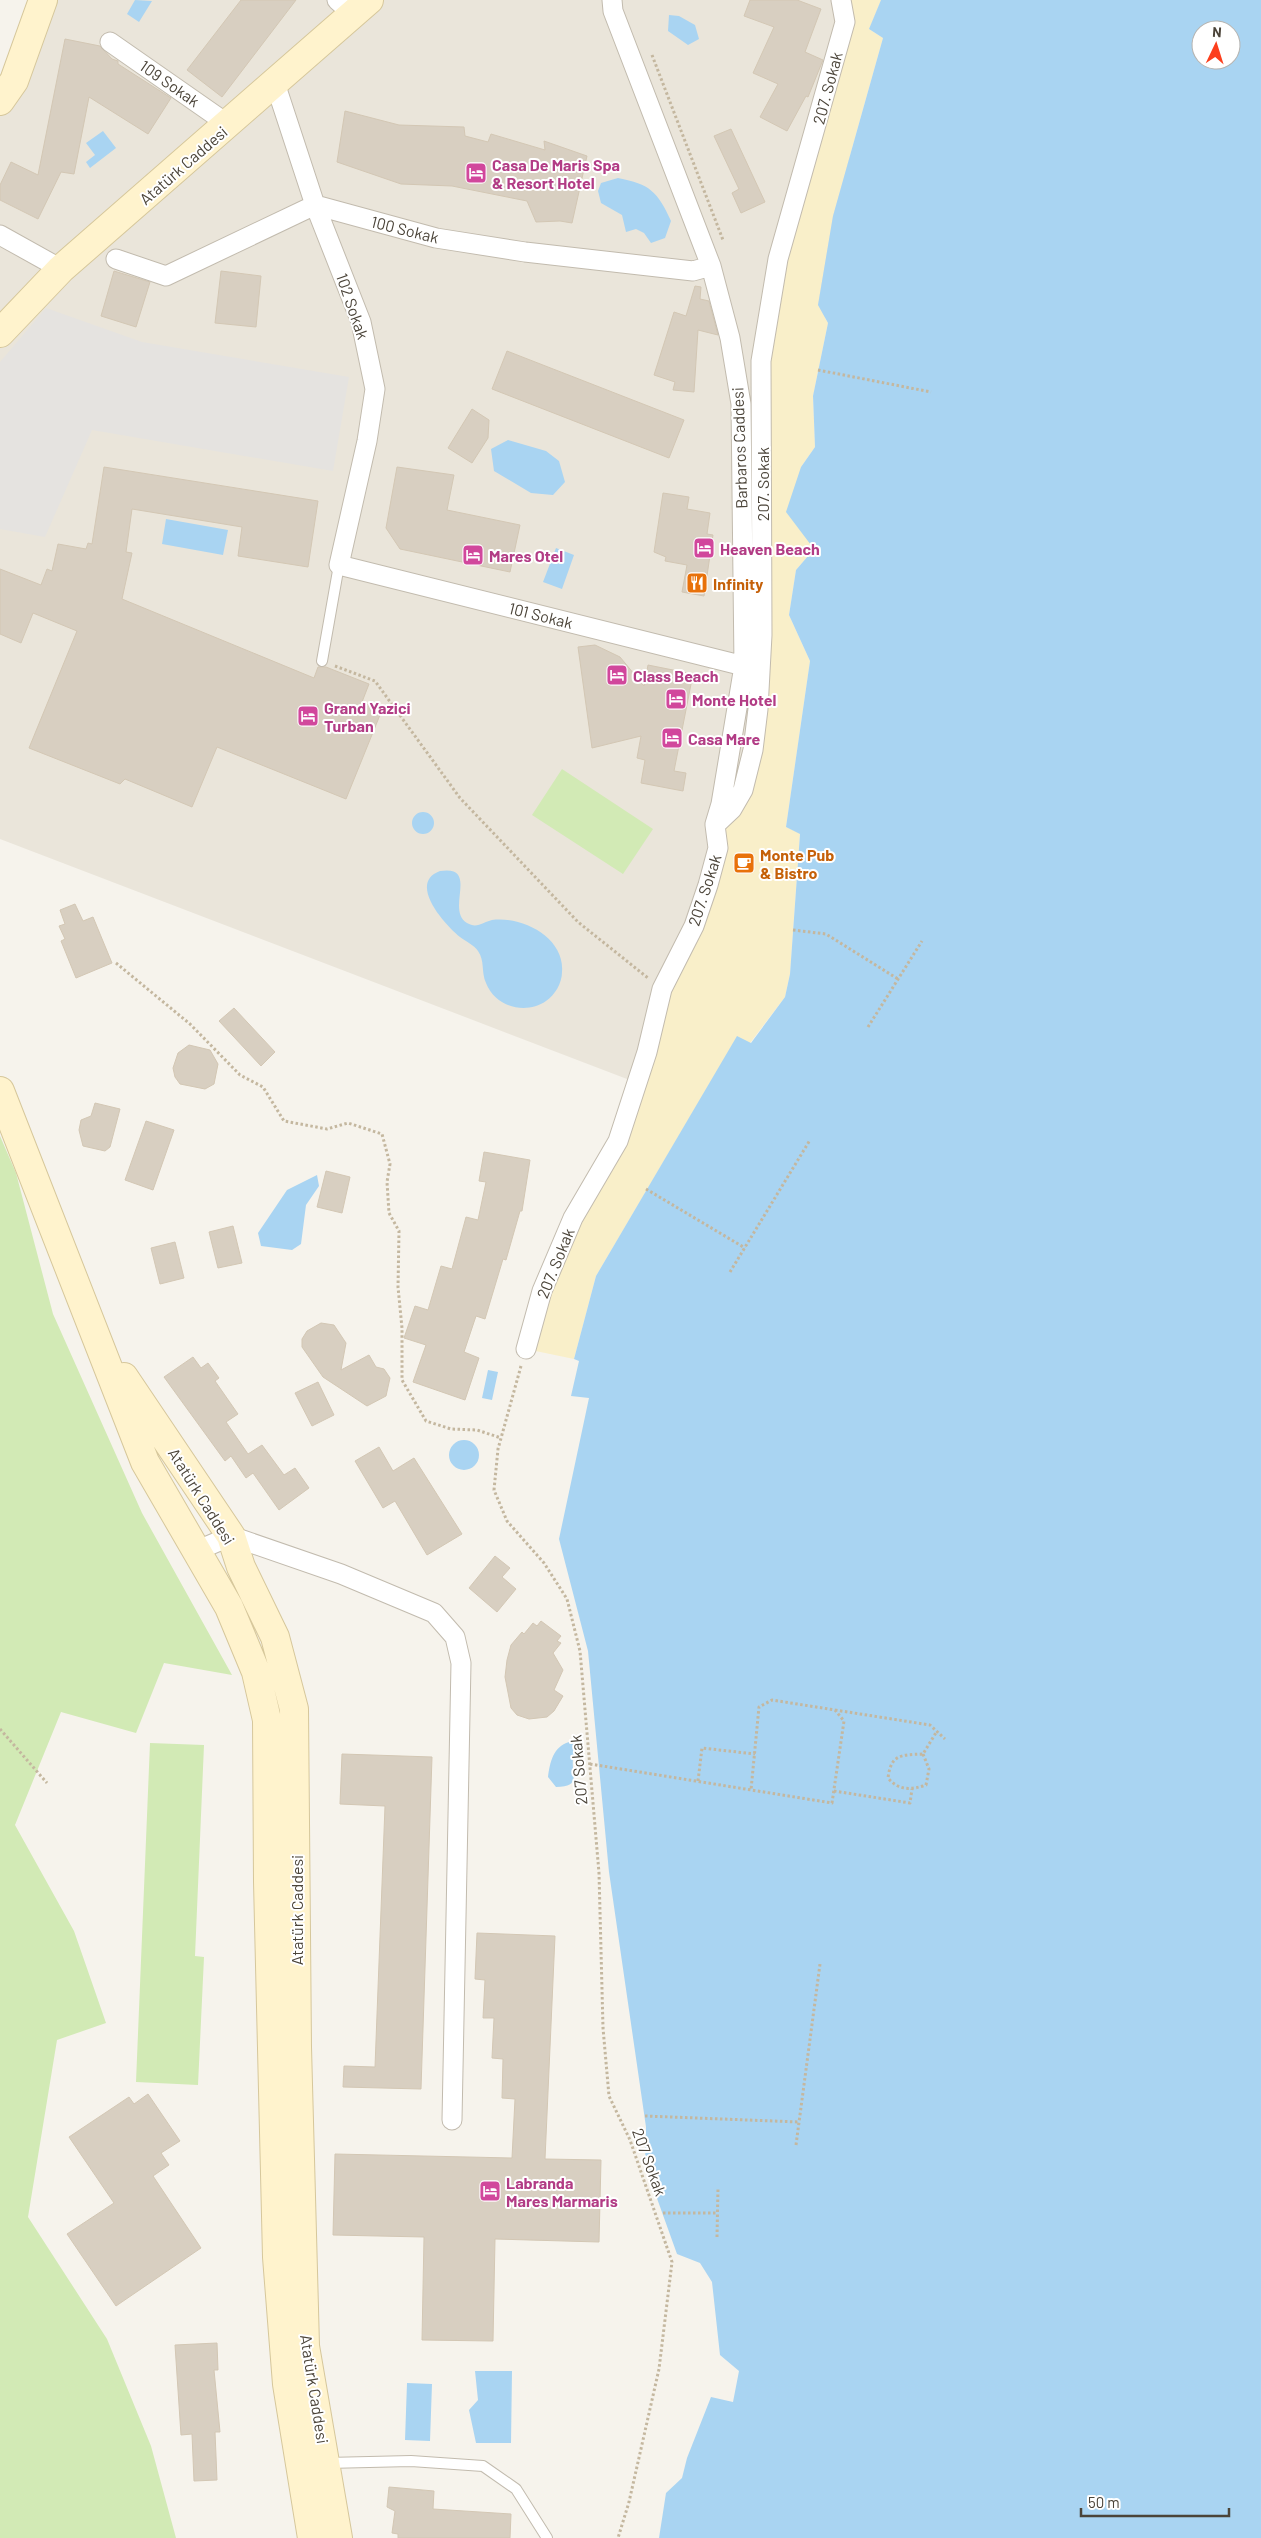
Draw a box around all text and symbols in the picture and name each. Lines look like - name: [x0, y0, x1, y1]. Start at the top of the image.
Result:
- north arrow: [1191, 20, 1241, 70]
- text: N: [1212, 23, 1222, 40]
- street label: 207. Sokak: [808, 50, 846, 126]
- street label: 109 Sokak: [137, 56, 203, 110]
- street label: Atatürk Caddesi: [135, 122, 231, 208]
- place label: Casa De Maris Spa & Resort Hotel: [492, 155, 620, 192]
- hotel icon: Casa De Maris Spa & Resort Hotel: [464, 161, 488, 185]
- street label: 100 Sokak: [369, 211, 441, 247]
- street label: 102 Sokak: [333, 271, 373, 341]
- street label: Barbaros Caddesi: [727, 387, 751, 509]
- street label: 207. Sokak: [753, 447, 772, 521]
- hotel icon: Heaven Beach: [692, 536, 716, 560]
- place label: Heaven Beach: [720, 539, 820, 558]
- hotel icon: Mares Otel: [461, 543, 485, 567]
- place label: Mares Otel: [489, 546, 563, 565]
- restaurant icon: Infinity: [685, 571, 709, 595]
- place label: Infinity: [713, 574, 763, 593]
- street label: 101 Sokak: [507, 598, 575, 632]
- hotel icon: Class Beach: [605, 663, 629, 687]
- place label: Class Beach: [633, 666, 719, 685]
- hotel icon: Monte Hotel: [664, 687, 688, 711]
- place label: Monte Hotel: [692, 690, 776, 709]
- place label: Grand Yazici Turban: [324, 698, 411, 735]
- hotel icon: Grand Yazici Turban: [296, 704, 320, 728]
- hotel icon: Casa Mare: [660, 726, 684, 750]
- place label: Casa Mare: [688, 729, 761, 748]
- place label: Monte Pub & Bistro: [760, 845, 834, 882]
- cafe icon: Monte Pub & Bistro: [732, 851, 756, 875]
- street label: 207. Sokak: [683, 852, 725, 928]
- street label: 207. Sokak: [532, 1225, 578, 1301]
- street label: Atatürk Caddesi: [165, 1444, 239, 1548]
- street label: 207 Sokak: [565, 1734, 591, 1806]
- street label: Atatürk Caddesi: [287, 1855, 306, 1965]
- street label: 207 Sokak: [629, 2126, 671, 2198]
- place label: Labranda Mares Marmaris: [506, 2173, 618, 2210]
- hotel icon: Labranda Mares Marmaris: [478, 2179, 502, 2203]
- street label: Atatürk Caddesi: [297, 2333, 333, 2445]
- scale bar: [1081, 2486, 1228, 2518]
- text: 50 m: [1088, 2493, 1120, 2511]

